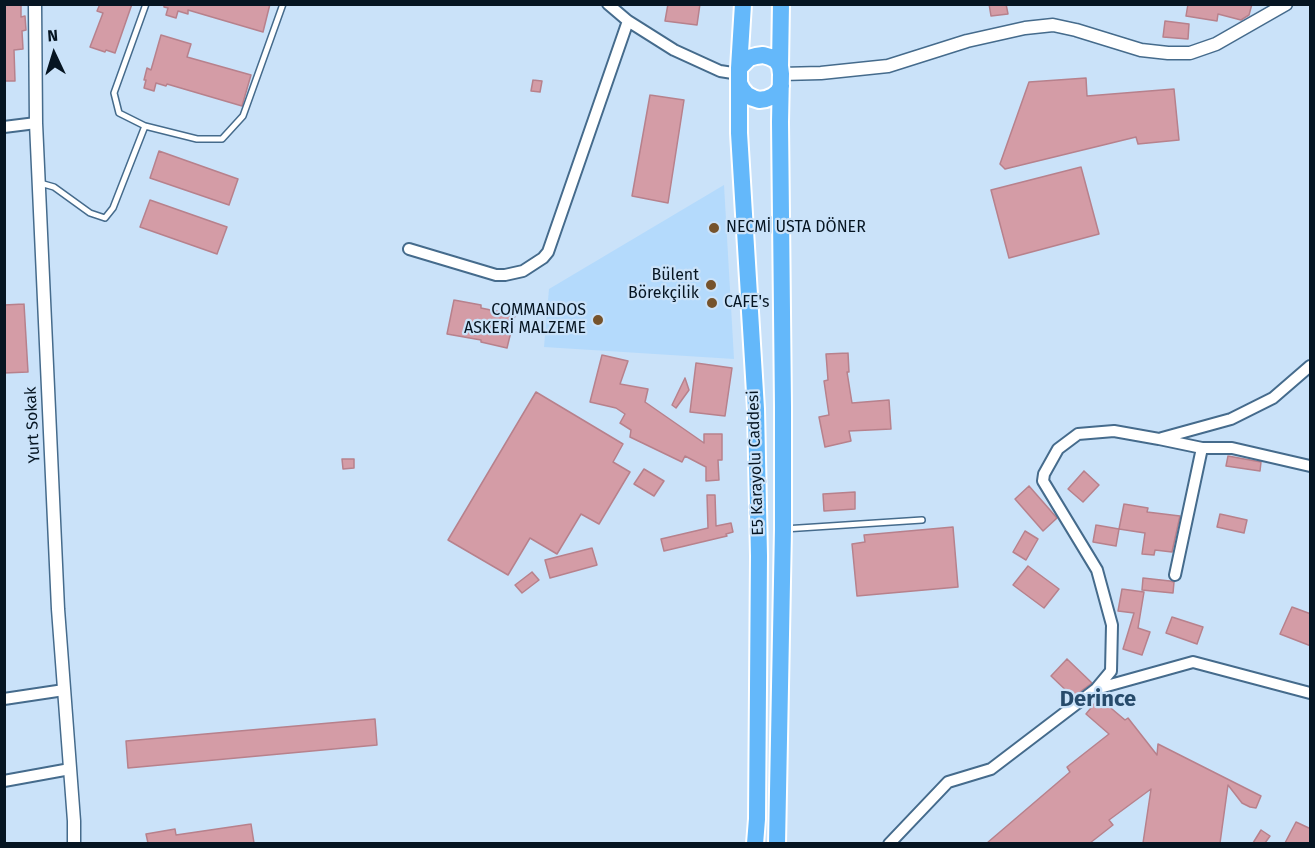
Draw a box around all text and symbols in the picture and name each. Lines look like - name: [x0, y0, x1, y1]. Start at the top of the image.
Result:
- north arrow: [24, 24, 84, 84]
- text: N: [47, 26, 59, 45]
- place label: NECMİ USTA DÖNER: [726, 218, 866, 238]
- marker: NECMİ USTA DÖNER: [707, 221, 721, 235]
- place label: Bülent Börekçilik: [628, 266, 699, 304]
- marker: Bülent Börekçilik: [704, 278, 718, 292]
- place label: CAFE's: [724, 293, 769, 313]
- marker: CAFE's: [705, 296, 719, 310]
- place label: COMMANDOS ASKERİ MALZEME: [464, 301, 586, 339]
- marker: COMMANDOS ASKERİ MALZEME: [591, 313, 605, 327]
- street label: Yurt Sokak: [21, 386, 45, 464]
- street label: E5 Karayolu Caddesi: [744, 390, 768, 536]
- district label: Derince: [1060, 687, 1136, 713]

